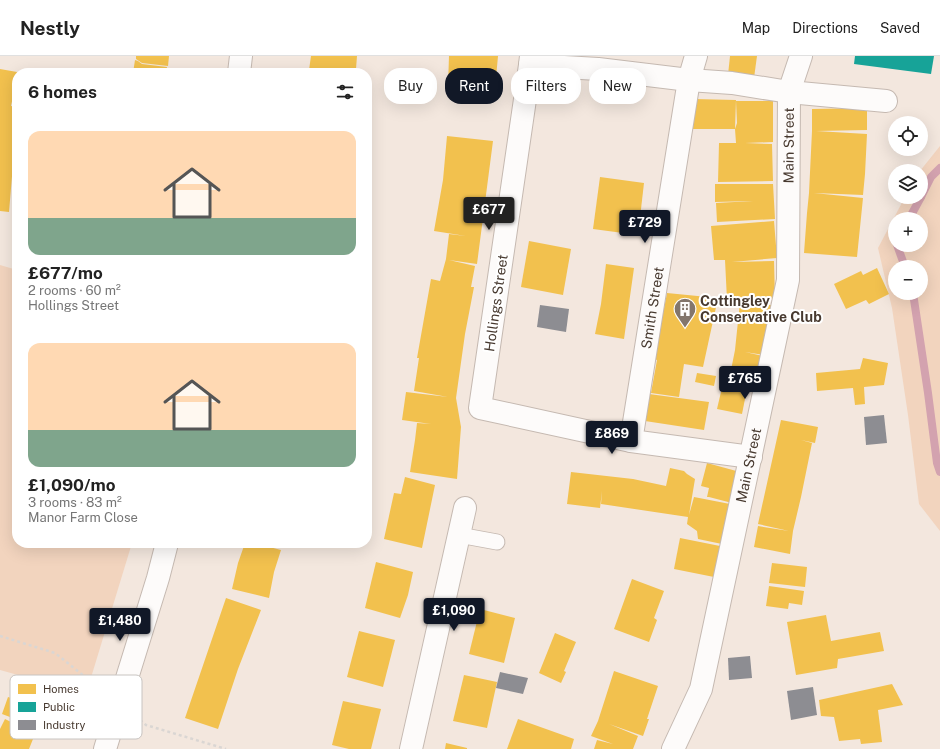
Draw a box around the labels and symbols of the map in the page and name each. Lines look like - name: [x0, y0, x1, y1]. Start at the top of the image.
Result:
- street label: Main Street: [781, 107, 797, 183]
- pin: £677: [465, 197, 513, 231]
- pin: £729: [621, 210, 669, 244]
- street label: Hollings Street: [481, 253, 511, 353]
- street label: Smith Street: [638, 266, 667, 350]
- place label: Cottingley Conservative Club: [700, 293, 822, 325]
- building icon: Cottingley Conservative Club: [672, 296, 698, 329]
- pin: £765: [721, 366, 769, 400]
- pin: £869: [588, 421, 636, 455]
- street label: Main Street: [733, 426, 764, 504]
- pin: £1,090: [421, 598, 487, 632]
- pin: £1,480: [87, 608, 153, 642]
- legend: [10, 675, 142, 739]
- text: Homes: [43, 683, 79, 695]
- text: Public: [43, 701, 75, 713]
- text: Industry: [43, 719, 86, 731]

